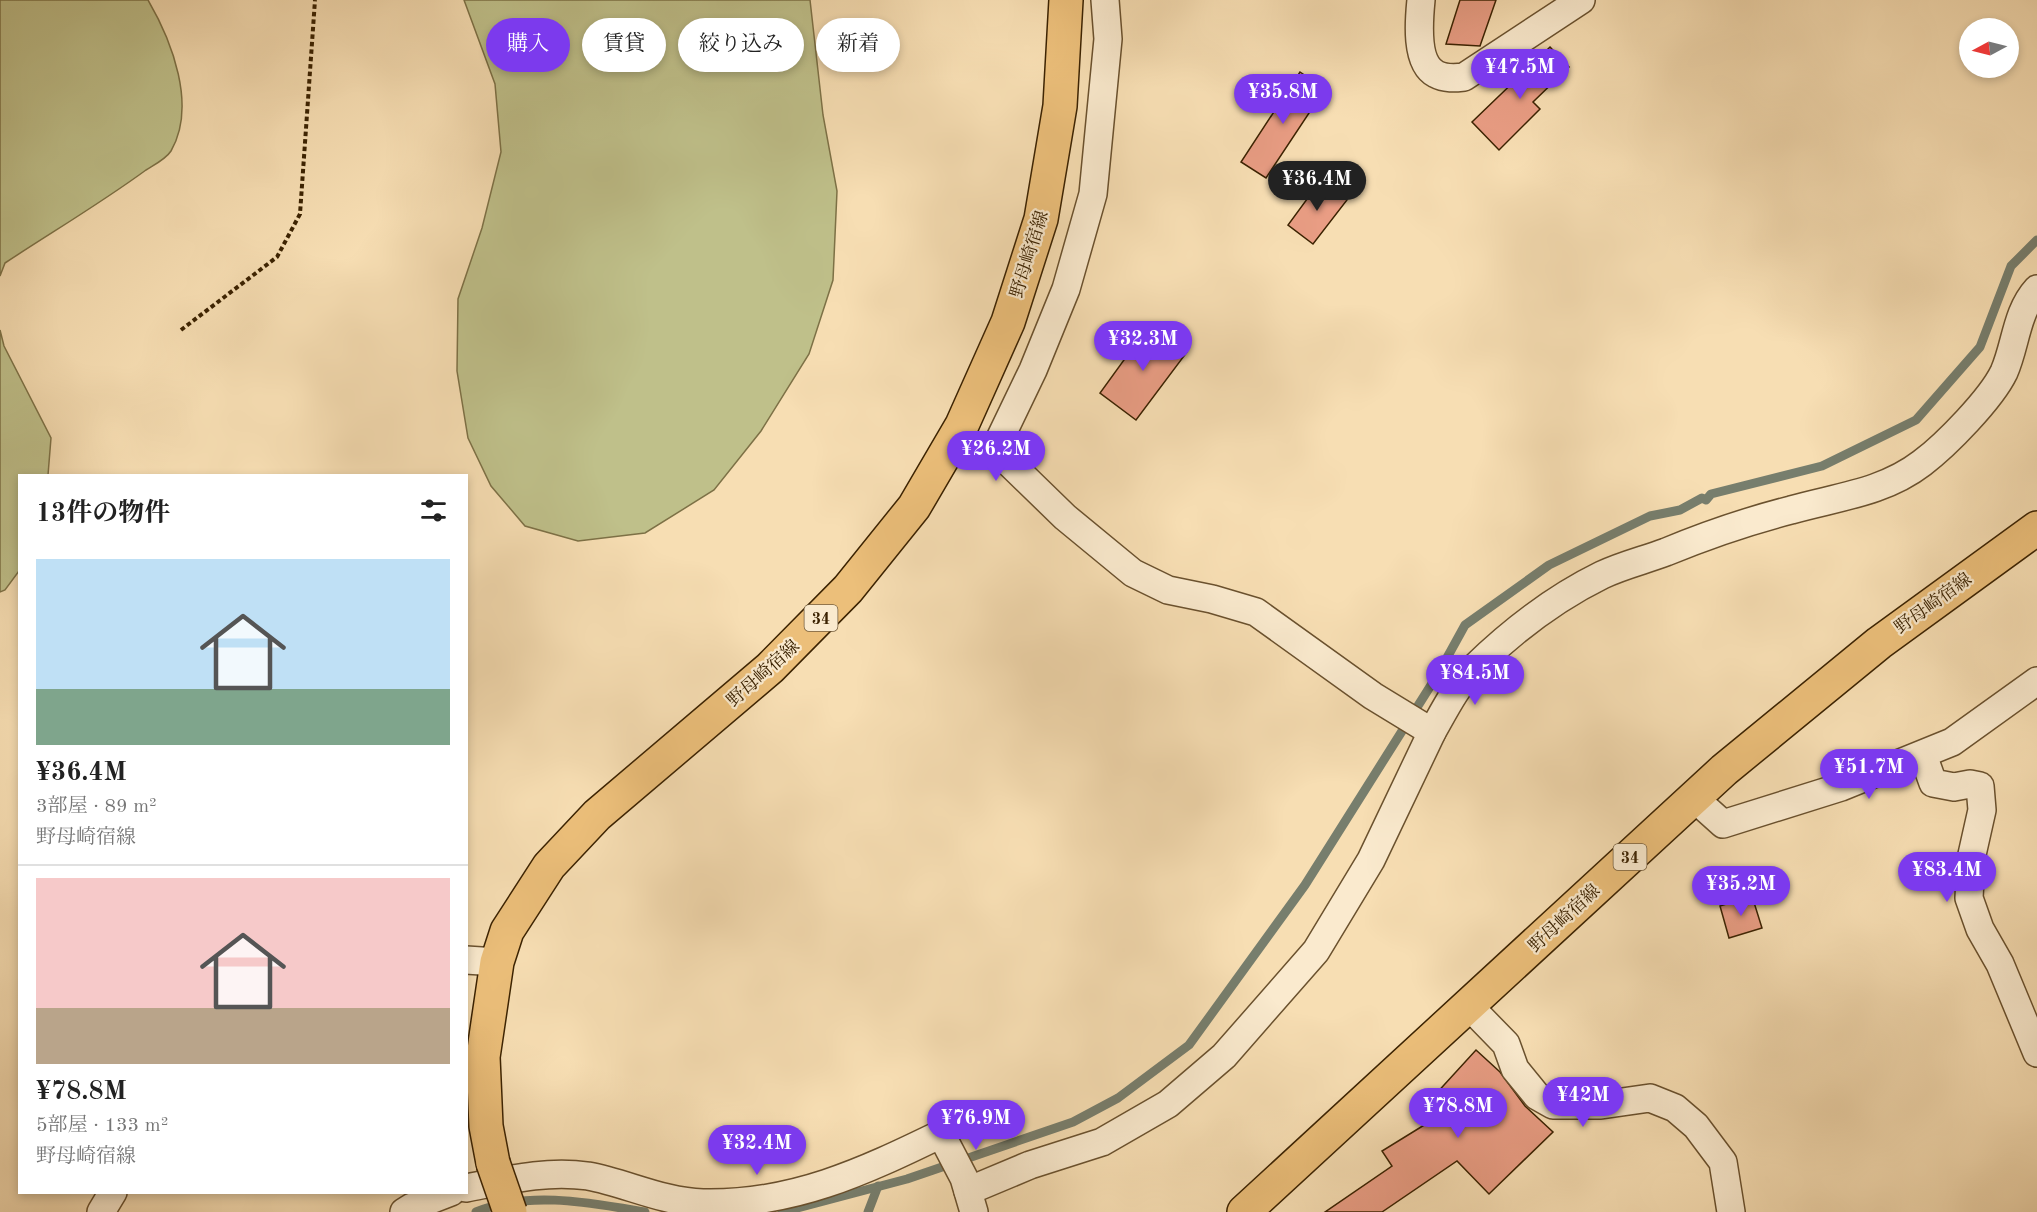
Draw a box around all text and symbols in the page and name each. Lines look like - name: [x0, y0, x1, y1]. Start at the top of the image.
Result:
- chip: 購入: [486, 18, 570, 72]
- chip: 賃貸: [582, 18, 666, 72]
- chip: 絞り込み: [678, 18, 804, 72]
- chip: 新着: [816, 18, 900, 72]
- north arrow: [1959, 18, 2019, 78]
- map controls: [1959, 18, 2019, 78]
- pin: ¥47.5M: [1471, 49, 1569, 100]
- text: ¥47.5M: [1485, 58, 1555, 78]
- pin: ¥35.8M: [1234, 74, 1332, 125]
- text: ¥35.8M: [1248, 83, 1318, 103]
- pin: ¥36.4M: [1268, 161, 1366, 212]
- text: ¥36.4M: [1282, 170, 1352, 190]
- street label: 野母崎宿線: [1006, 208, 1052, 300]
- pin: ¥32.3M: [1094, 321, 1192, 372]
- text: ¥32.3M: [1108, 330, 1178, 350]
- pin: ¥26.2M: [947, 431, 1045, 482]
- text: ¥26.2M: [961, 440, 1031, 460]
- icon: filters: [417, 494, 450, 527]
- text: 13件の物件: [36, 501, 170, 527]
- street label: 野母崎宿線: [1891, 568, 1975, 638]
- icon: home: [189, 598, 297, 706]
- road number: 34: [804, 605, 838, 631]
- street label: 野母崎宿線: [723, 635, 803, 711]
- pin: ¥84.5M: [1426, 655, 1524, 706]
- text: ¥84.5M: [1440, 664, 1510, 684]
- pin: ¥51.7M: [1820, 749, 1918, 800]
- text: ¥51.7M: [1834, 758, 1904, 778]
- text: ¥36.4M: [36, 760, 127, 786]
- text: 3部屋 · 89 m²: [36, 797, 157, 817]
- text: 野母崎宿線: [36, 828, 136, 848]
- road number: 34: [1614, 844, 1646, 870]
- pin: ¥83.4M: [1898, 852, 1996, 903]
- text: ¥83.4M: [1912, 861, 1982, 881]
- pin: ¥35.2M: [1692, 866, 1790, 917]
- text: ¥35.2M: [1706, 875, 1776, 895]
- street label: 野母崎宿線: [1524, 880, 1604, 956]
- icon: home: [189, 917, 297, 1025]
- pin: ¥42M: [1547, 1077, 1619, 1128]
- text: ¥78.8M: [36, 1079, 127, 1105]
- text: ¥42M: [1557, 1086, 1609, 1106]
- pin: ¥78.8M: [1409, 1088, 1507, 1139]
- text: ¥78.8M: [1423, 1097, 1493, 1117]
- pin: ¥76.9M: [927, 1100, 1025, 1151]
- text: ¥76.9M: [941, 1109, 1011, 1129]
- text: 5部屋 · 133 m²: [36, 1116, 168, 1136]
- pin: ¥32.4M: [708, 1125, 806, 1176]
- text: ¥32.4M: [722, 1134, 792, 1154]
- text: 野母崎宿線: [36, 1147, 136, 1167]

